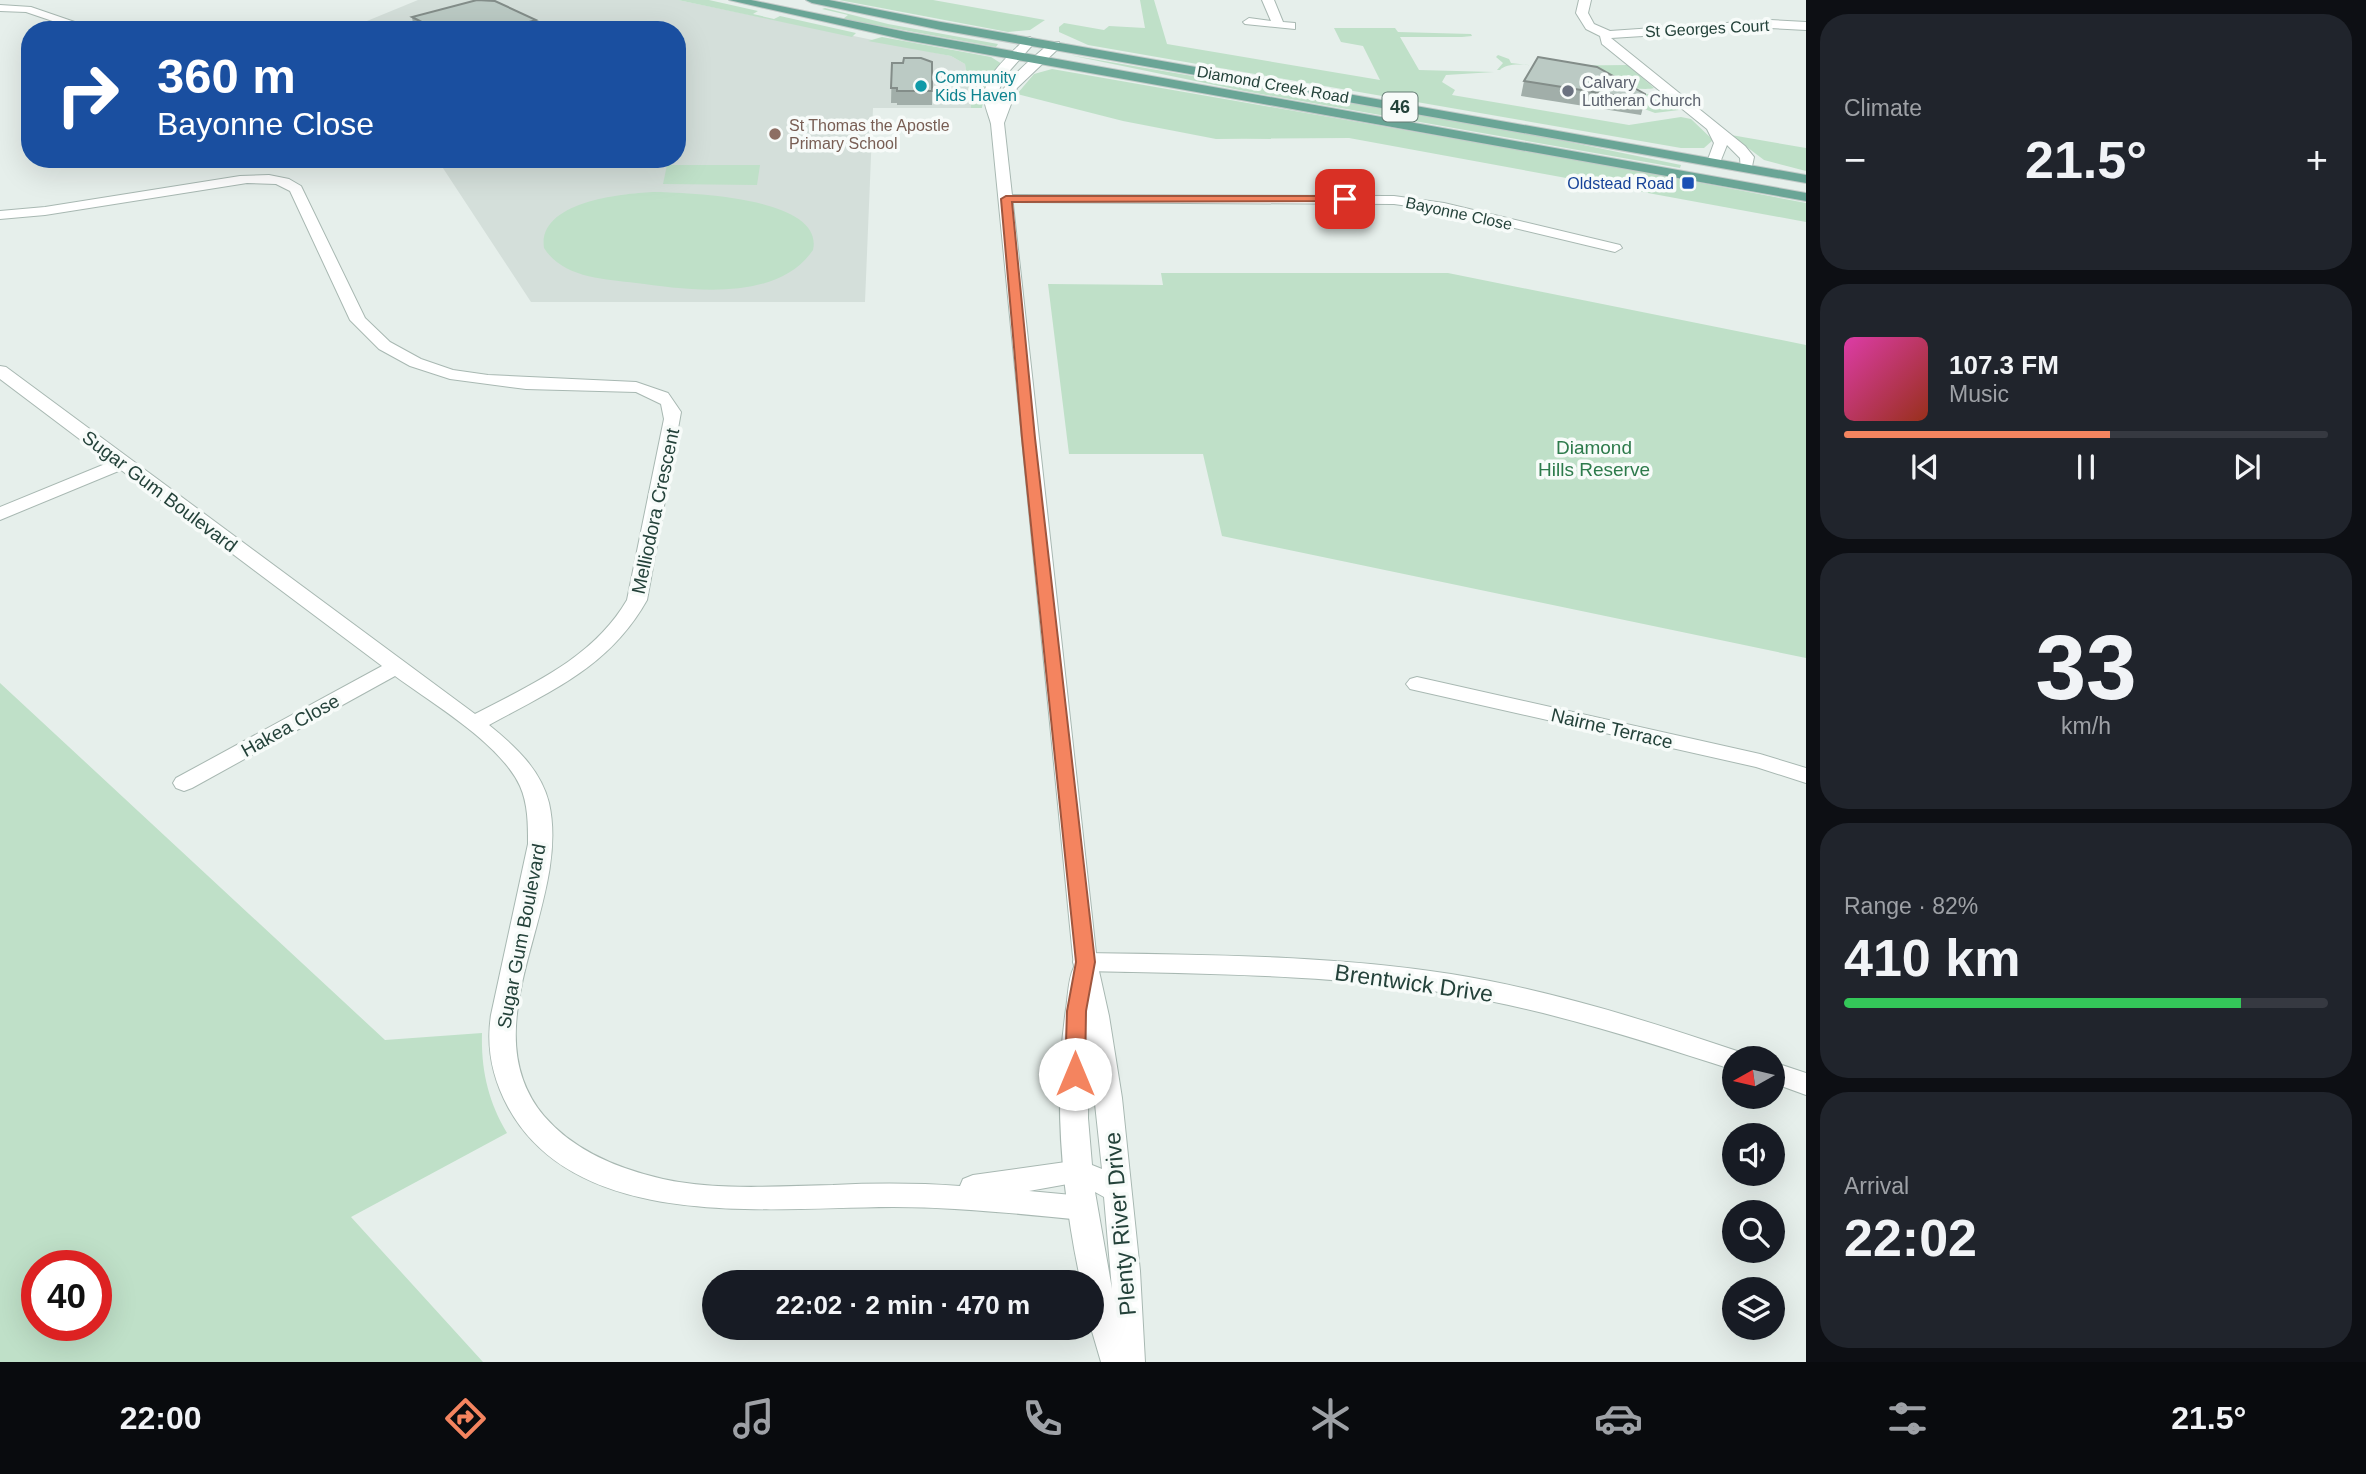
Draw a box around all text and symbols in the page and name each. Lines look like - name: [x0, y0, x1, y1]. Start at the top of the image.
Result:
- street label: St Georges Court: [1644, 17, 1770, 40]
- icon: right: [42, 49, 133, 140]
- text: 360 m: [157, 49, 296, 103]
- street label: Diamond Creek Road: [1196, 63, 1350, 106]
- place label: Community Kids Haven: [935, 69, 1017, 104]
- place label: Calvary Lutheran Church: [1582, 74, 1701, 109]
- marker: Community Kids Haven: [913, 78, 929, 94]
- marker: Calvary Lutheran Church: [1560, 83, 1576, 99]
- road number: 46: [1382, 92, 1418, 122]
- text: Climate: [1844, 95, 1922, 121]
- text: Bayonne Close: [157, 106, 374, 142]
- place label: St Thomas the Apostle Primary School: [789, 117, 950, 152]
- marker: St Thomas the Apostle Primary School: [767, 126, 783, 142]
- text: 21.5°: [2025, 131, 2147, 189]
- text: −: [1844, 139, 1866, 181]
- text: +: [2306, 139, 2328, 181]
- pin: [1315, 169, 1375, 229]
- place label: Oldstead Road: [1567, 175, 1674, 192]
- marker: Oldstead Road: [1680, 175, 1696, 191]
- icon: arrive: [1326, 180, 1364, 218]
- street label: Bayonne Close: [1404, 194, 1514, 233]
- text: 107.3 FM: [1949, 350, 2059, 380]
- text: Music: [1949, 381, 2009, 407]
- street label: Sugar Gum Boulevard: [78, 426, 241, 556]
- street label: Melliodora Crescent: [628, 426, 683, 596]
- park label: Diamond Hills Reserve: [1538, 437, 1650, 480]
- icon: previous: [1906, 448, 1944, 486]
- icon: pause: [2067, 448, 2105, 486]
- icon: next: [2228, 448, 2266, 486]
- text: 33: [2035, 617, 2137, 718]
- street label: Hakea Close: [238, 690, 343, 761]
- street label: Nairne Terrace: [1549, 704, 1675, 753]
- text: km/h: [2061, 713, 2111, 739]
- street label: Sugar Gum Boulevard: [493, 842, 550, 1030]
- text: Range · 82%: [1844, 893, 1978, 919]
- text: 410 km: [1844, 929, 2020, 987]
- street label: Brentwick Drive: [1333, 959, 1495, 1007]
- position arrow: [1038, 1037, 1112, 1111]
- north arrow: [1722, 1046, 1785, 1110]
- map controls: [1722, 1046, 1785, 1340]
- button: sound: [1722, 1123, 1785, 1186]
- street label: Plenty River Drive: [1099, 1131, 1141, 1317]
- text: Arrival: [1844, 1173, 1909, 1199]
- button: search: [1722, 1200, 1785, 1263]
- text: 22:02: [1844, 1209, 1977, 1267]
- speed limit sign: 40: [21, 1250, 112, 1341]
- button: layers: [1722, 1277, 1785, 1340]
- text: 22:02 · 2 min · 470 m: [776, 1290, 1030, 1320]
- icon: directions: [441, 1394, 490, 1443]
- icon: music: [729, 1394, 778, 1443]
- icon: phone: [1018, 1394, 1067, 1443]
- icon: climate: [1306, 1394, 1355, 1443]
- icon: car: [1594, 1394, 1643, 1443]
- icon: filters: [1883, 1394, 1932, 1443]
- text: 22:00: [120, 1400, 202, 1436]
- text: 21.5°: [2171, 1400, 2246, 1436]

